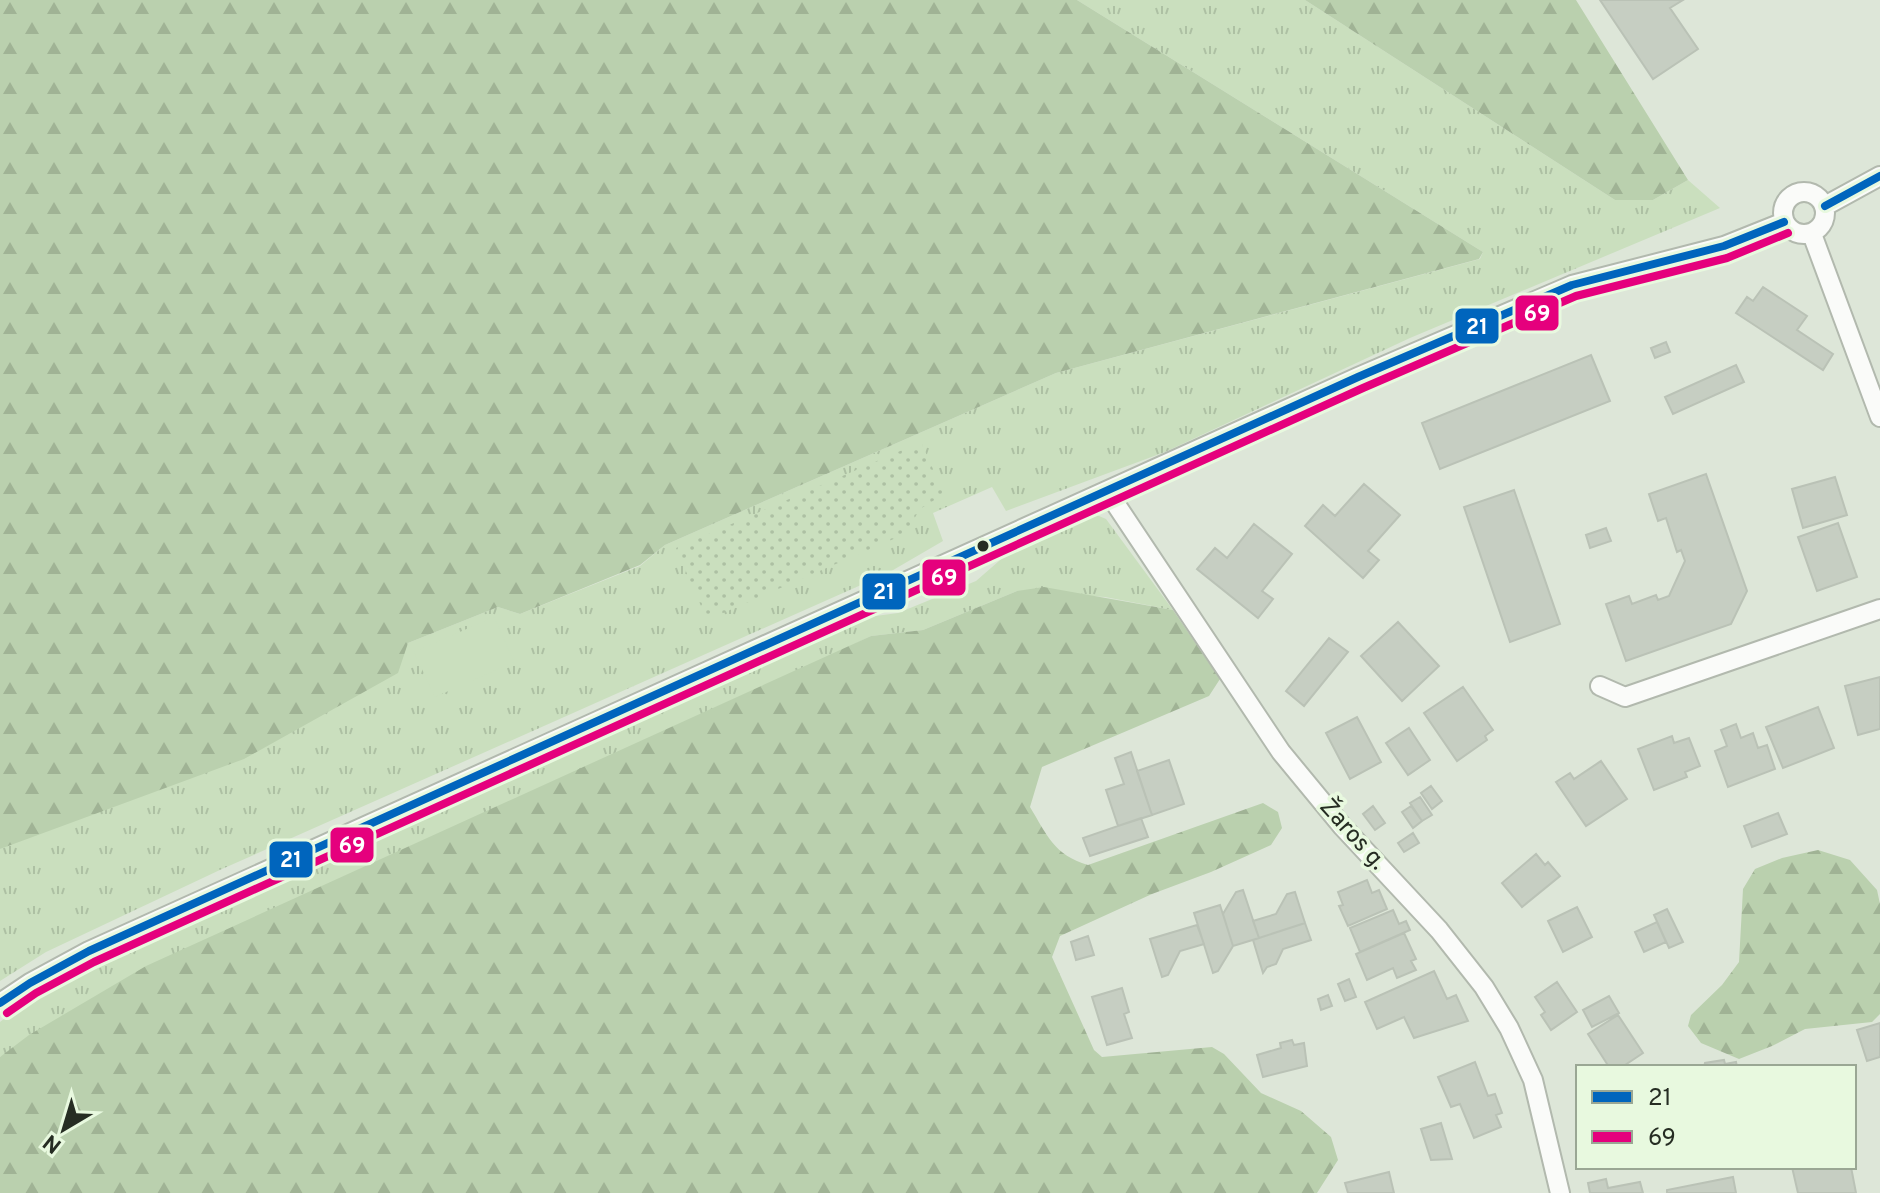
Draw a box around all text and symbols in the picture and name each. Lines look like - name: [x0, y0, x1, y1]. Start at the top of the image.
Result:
- line badge: 69: [1514, 294, 1560, 332]
- text: 69: [1523, 302, 1551, 329]
- line badge: 21: [1454, 307, 1500, 345]
- text: 21: [1466, 315, 1488, 342]
- unlabelled marker: [975, 538, 991, 554]
- line badge: 69: [921, 558, 967, 597]
- text: 69: [930, 566, 958, 593]
- line badge: 21: [861, 572, 907, 611]
- text: 21: [873, 580, 895, 607]
- street label: Žaros g.: [1312, 792, 1393, 877]
- line badge: 69: [329, 826, 375, 864]
- text: 69: [338, 834, 366, 861]
- line badge: 21: [268, 840, 314, 879]
- text: 21: [280, 848, 302, 875]
- legend: [1576, 1065, 1856, 1169]
- text: 21: [1648, 1084, 1672, 1114]
- north arrow: [24, 1089, 104, 1169]
- text: 69: [1648, 1124, 1676, 1154]
- text: N: [39, 1127, 68, 1158]

